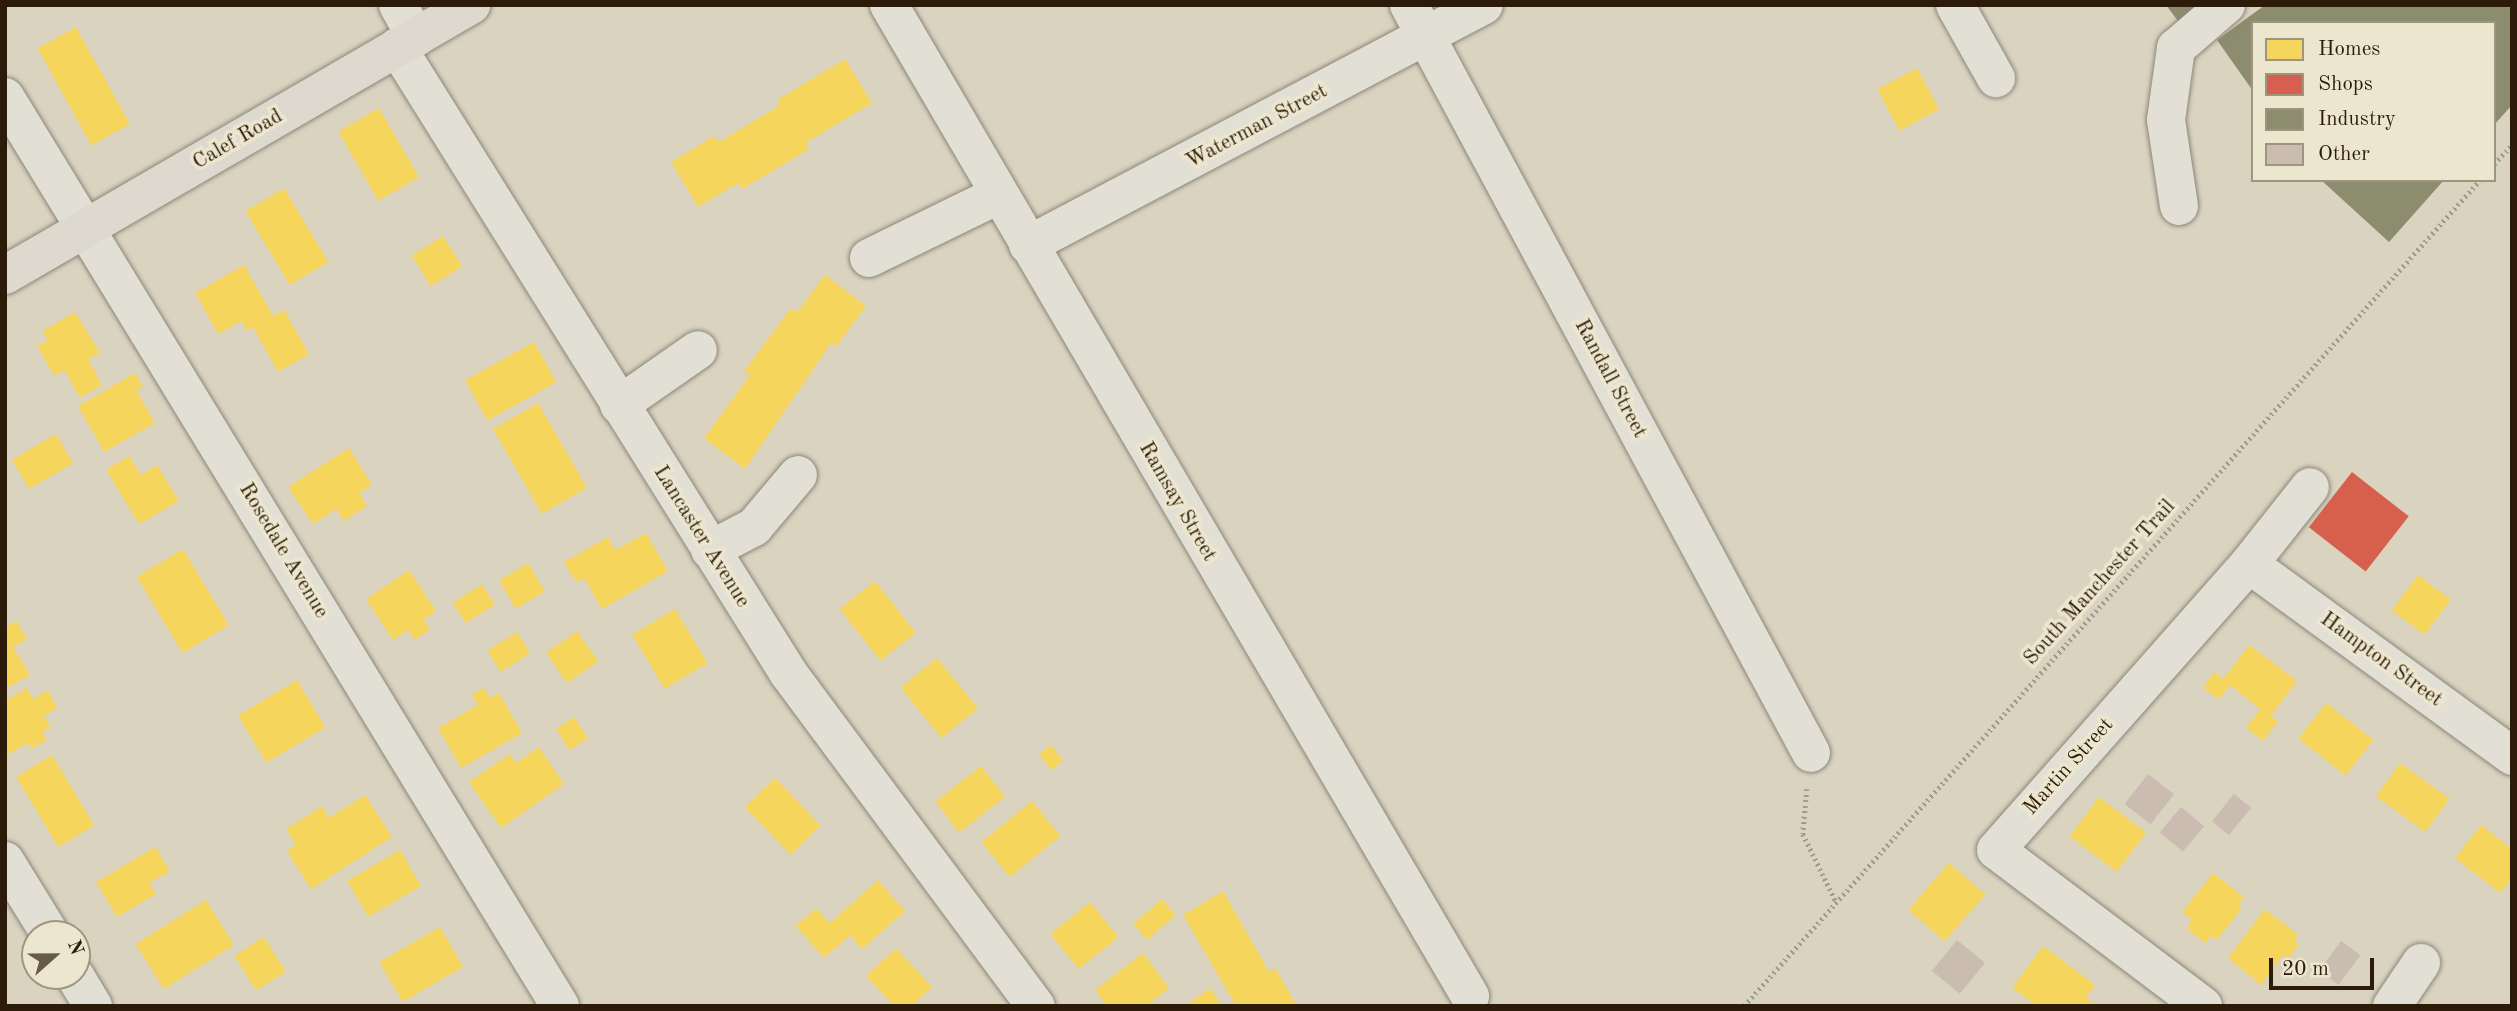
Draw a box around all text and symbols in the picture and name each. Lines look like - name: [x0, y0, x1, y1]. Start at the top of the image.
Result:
- legend: [2251, 21, 2496, 182]
- text: Homes: [2318, 39, 2380, 60]
- text: Shops: [2318, 74, 2373, 95]
- street label: Waterman Street: [1182, 79, 1332, 175]
- street label: Calef Road: [189, 104, 287, 176]
- text: Industry: [2318, 109, 2396, 130]
- text: Other: [2318, 144, 2370, 165]
- street label: Randall Street: [1568, 315, 1652, 443]
- street label: Ramsay Street: [1133, 438, 1221, 566]
- street label: Lancaster Avenue: [647, 461, 755, 613]
- street label: Rosedale Avenue: [233, 479, 333, 623]
- street label: South Manchester Trail: [2019, 495, 2181, 671]
- street label: Hampton Street: [2315, 607, 2447, 713]
- street label: Martin Street: [2019, 713, 2119, 821]
- north arrow: [21, 920, 91, 990]
- text: N: [63, 938, 86, 958]
- scale bar: [2272, 944, 2377, 988]
- text: 20 m: [2282, 959, 2329, 980]

